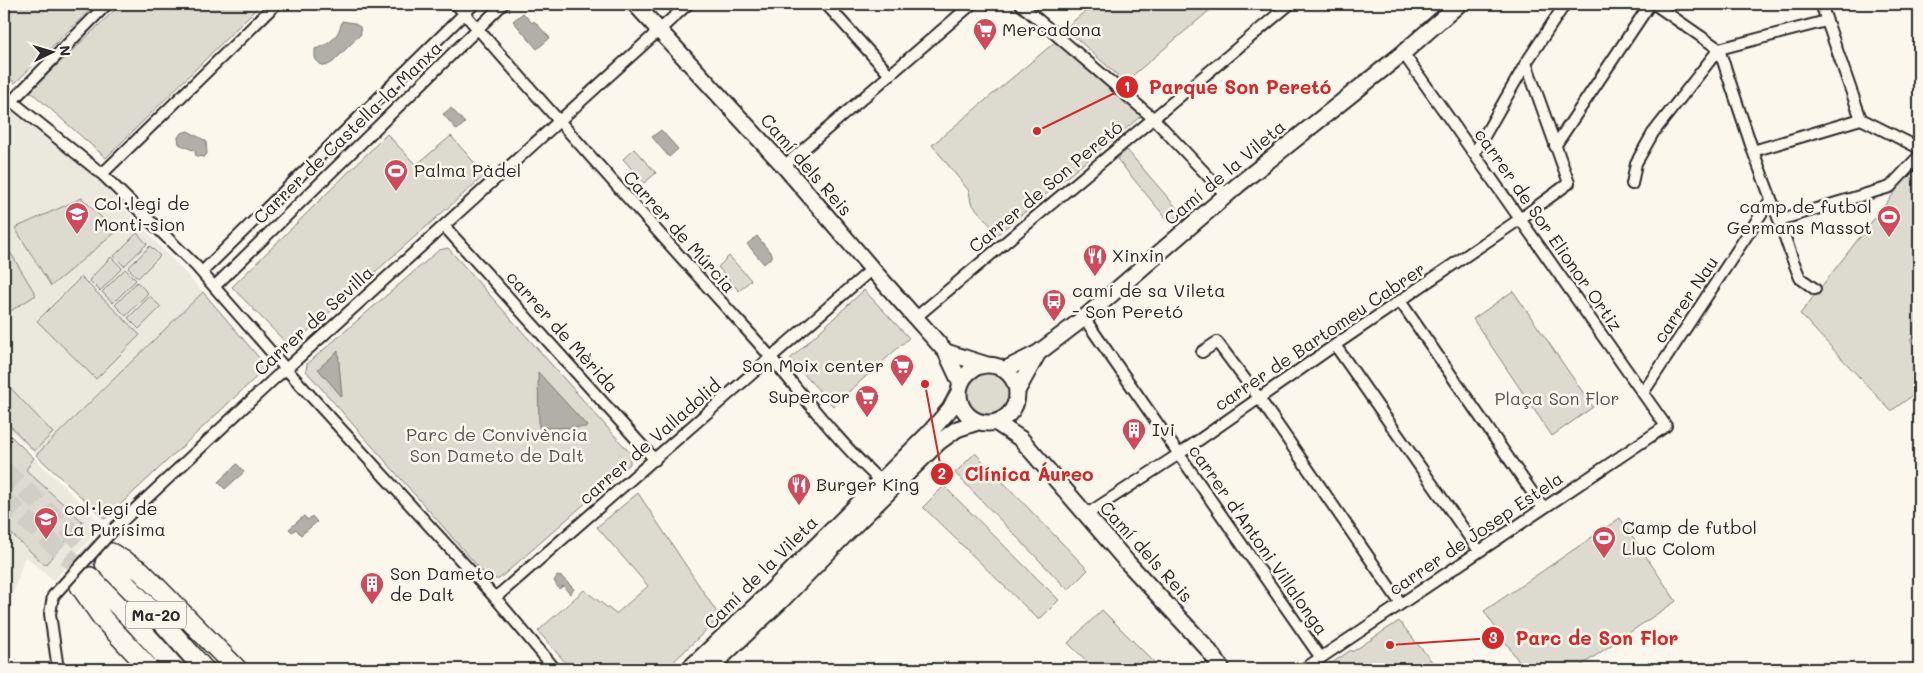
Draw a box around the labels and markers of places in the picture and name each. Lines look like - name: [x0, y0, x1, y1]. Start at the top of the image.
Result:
- supermarket icon: Mercadona: [972, 17, 998, 51]
- place label: Mercadona: [1002, 17, 1102, 41]
- callout: Parque Son Peretó: [1114, 70, 1342, 104]
- sports icon: Palma Pàdel: [383, 158, 409, 192]
- place label: Palma Pàdel: [414, 158, 521, 182]
- place label: Col·legi de Monti-sion: [94, 191, 190, 236]
- place label: camp de futbol Germans Massot: [1727, 194, 1872, 239]
- school or university icon: Col·legi de Monti-sion: [64, 201, 90, 235]
- sports icon: camp de futbol Germans Massot: [1876, 204, 1902, 238]
- restaurant icon: Xinxin: [1082, 243, 1108, 277]
- place label: Xinxin: [1112, 243, 1164, 267]
- place label: camí de sa Vileta - Son Peretó: [1072, 278, 1225, 323]
- bus stop icon: camí de sa Vileta - Son Peretó: [1041, 288, 1067, 322]
- place label: Son Moix center: [742, 353, 884, 377]
- supermarket icon: Son Moix center: [889, 353, 915, 387]
- place label: Supercor: [768, 384, 850, 408]
- supermarket icon: Supercor: [854, 384, 880, 418]
- building icon: Ivi: [1121, 417, 1147, 451]
- place label: Ivi: [1152, 417, 1175, 441]
- callout: Clínica Áureo: [929, 457, 1103, 491]
- restaurant icon: Burger King: [786, 472, 812, 506]
- place label: Burger King: [816, 472, 919, 496]
- place label: col·legi de La Purísima: [64, 496, 166, 541]
- school or university icon: col·legi de La Purísima: [33, 506, 59, 540]
- place label: Camp de futbol Lluc Colom: [1622, 515, 1757, 560]
- sports icon: Camp de futbol Lluc Colom: [1591, 525, 1617, 559]
- place label: Son Dameto de Dalt: [390, 561, 495, 606]
- building icon: Son Dameto de Dalt: [359, 571, 385, 605]
- callout: Parc de Son Flor: [1480, 621, 1688, 655]

